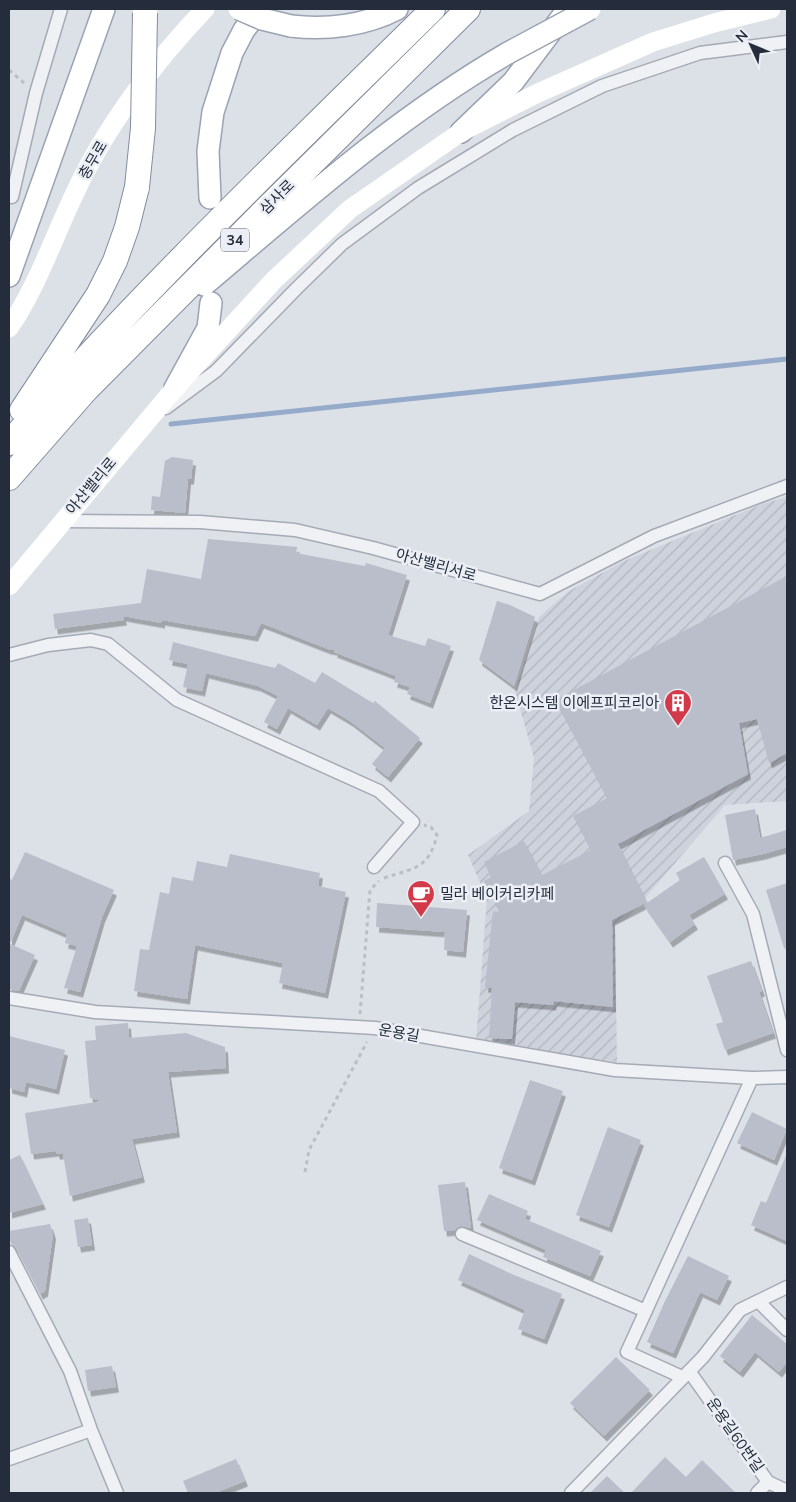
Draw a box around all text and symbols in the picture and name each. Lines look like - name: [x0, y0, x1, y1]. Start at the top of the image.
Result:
- north arrow: [726, 20, 776, 70]
- text: N: [732, 26, 752, 47]
- street label: 충무로: [74, 137, 112, 183]
- street label: 삼사로: [255, 175, 299, 219]
- road number: 34: [221, 228, 249, 252]
- street label: 아산밸리로: [61, 453, 121, 519]
- street label: 아산밸리서로: [393, 544, 479, 586]
- building icon: 한온시스템 이에프피코리아: [663, 688, 693, 727]
- place label: 한온시스템 이에프피코리아: [490, 693, 659, 713]
- cafe icon: 밀라 베이커리카페: [406, 879, 436, 918]
- place label: 밀라 베이커리카페: [440, 884, 554, 904]
- street label: 운용길: [377, 1020, 421, 1046]
- street label: 운용길60번길: [702, 1394, 768, 1476]

